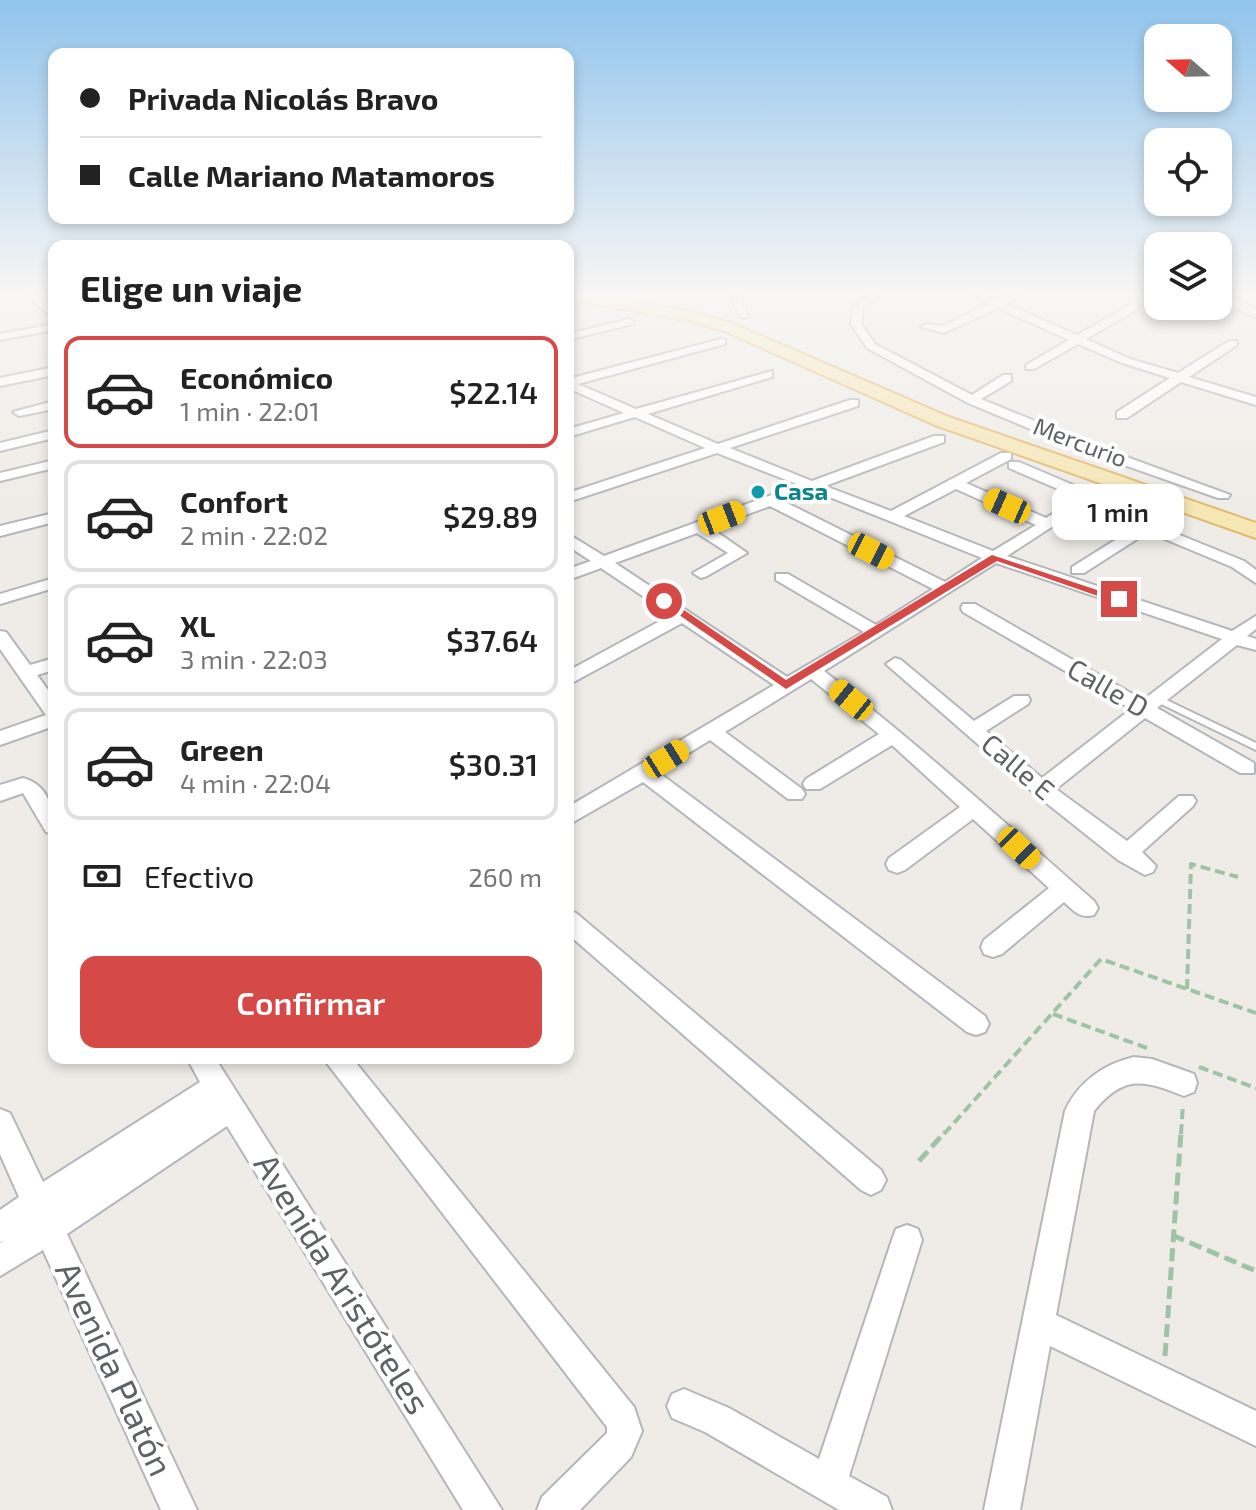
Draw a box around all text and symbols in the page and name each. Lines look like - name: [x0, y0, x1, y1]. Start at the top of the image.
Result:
- north arrow: [1144, 24, 1232, 112]
- map controls: [1144, 24, 1232, 320]
- text: Privada Nicolás Bravo: [128, 80, 438, 116]
- button: locate: [1144, 128, 1232, 216]
- text: Calle Mariano Matamoros: [128, 157, 495, 193]
- button: layers: [1144, 232, 1232, 320]
- text: Elige un viaje: [80, 266, 302, 309]
- icon: car: [84, 356, 156, 428]
- text: Económico: [180, 359, 333, 395]
- text: $22.14: [449, 374, 538, 410]
- text: 1 min · 22:01: [180, 395, 320, 426]
- street label: Mercurio: [1030, 411, 1131, 473]
- place label: Casa: [774, 476, 828, 505]
- icon: car: [84, 480, 156, 552]
- text: Confort: [180, 483, 288, 519]
- marker: Casa: [749, 483, 767, 501]
- callout: 1 min: [1053, 483, 1185, 539]
- car: [980, 485, 1034, 527]
- text: 1 min: [1087, 496, 1149, 527]
- text: $29.89: [443, 498, 538, 534]
- car: [695, 498, 749, 538]
- text: 2 min · 22:02: [180, 519, 328, 550]
- car: [844, 529, 898, 573]
- route end: [1101, 581, 1137, 617]
- route start: [646, 583, 682, 619]
- icon: car: [84, 604, 156, 676]
- text: XL: [180, 607, 215, 643]
- text: $37.64: [446, 622, 538, 658]
- text: 3 min · 22:03: [180, 643, 328, 674]
- street label: Calle D: [1062, 650, 1155, 724]
- car: [825, 676, 877, 724]
- street label: Calle E: [975, 726, 1062, 807]
- icon: car: [84, 728, 156, 800]
- text: Green: [180, 731, 264, 767]
- car: [639, 736, 693, 782]
- text: $30.31: [449, 746, 538, 782]
- text: 4 min · 22:04: [180, 767, 331, 798]
- car: [993, 823, 1045, 873]
- icon: cash: [80, 854, 124, 898]
- text: Efectivo: [144, 858, 254, 894]
- text: 260 m: [468, 861, 542, 892]
- button: Confirmar: [80, 956, 542, 1048]
- street label: Avenida Aristóteles: [247, 1145, 440, 1421]
- street label: Avenida Platón: [48, 1255, 183, 1482]

